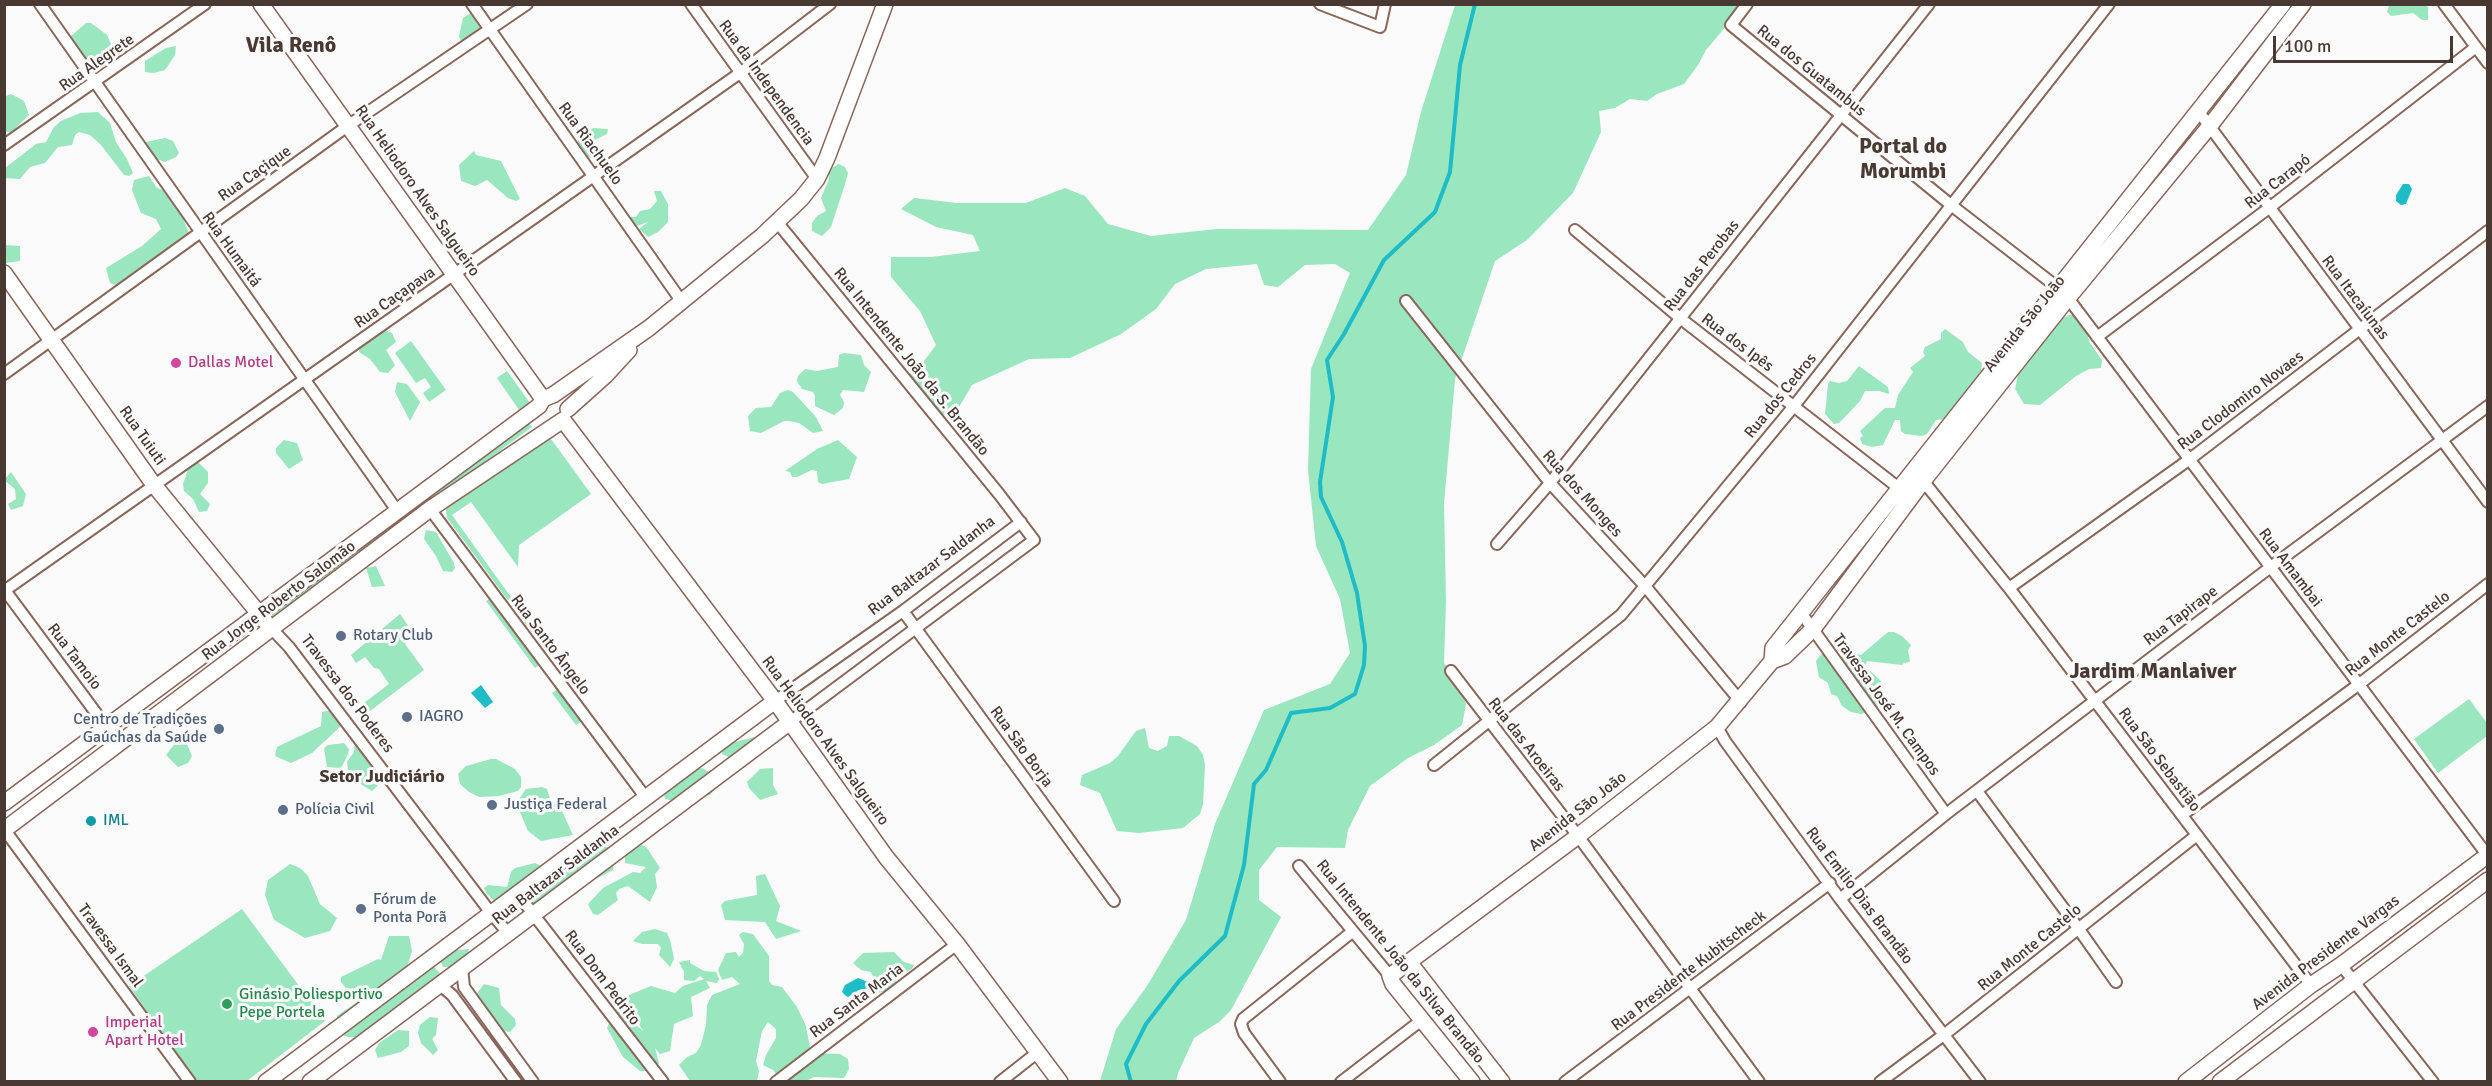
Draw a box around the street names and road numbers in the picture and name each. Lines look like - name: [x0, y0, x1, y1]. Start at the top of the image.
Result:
- street label: Rua da Independencia: [714, 17, 818, 149]
- street label: Rua dos Guatambus: [1753, 21, 1869, 121]
- street label: Rua Alegrete: [56, 30, 138, 96]
- street label: Rua Riachuelo: [554, 99, 626, 189]
- street label: Rua Heliodoro Alves Salgueiro: [350, 102, 484, 280]
- street label: Rua Caçique: [215, 142, 295, 206]
- street label: Rua Carapó: [2241, 150, 2315, 214]
- street label: Rua Humaitá: [197, 209, 265, 291]
- street label: Rua das Perobas: [1660, 216, 1744, 316]
- street label: Rua Itacaíunas: [2317, 252, 2393, 344]
- street label: Rua Caçapava: [351, 263, 439, 333]
- street label: Rua Intendente João da S. Brandão: [829, 264, 993, 460]
- street label: Avenida São João: [1980, 272, 2070, 376]
- street label: Rua dos Ipês: [1697, 310, 1777, 376]
- street label: Rua Clodomiro Novaes: [2174, 347, 2308, 455]
- street label: Rua dos Cedros: [1741, 350, 1821, 442]
- street label: Rua Tuiuti: [115, 403, 169, 469]
- street label: Rua dos Monges: [1538, 447, 1626, 541]
- street label: Rua Baltazar Saldanha: [865, 512, 999, 620]
- street label: Rua Amambai: [2254, 525, 2326, 611]
- street label: Rua Jorge Roberto Salomão: [198, 537, 360, 665]
- street label: Rua Tapirape: [2140, 582, 2222, 650]
- street label: Rua Monte Castelo: [2342, 587, 2454, 681]
- street label: Rua Santo Ângelo: [506, 591, 594, 699]
- street label: Rua Tamoio: [43, 620, 105, 694]
- street label: Travessa José M. Campos: [1828, 630, 1944, 780]
- street label: Travessa dos Poderes: [296, 631, 398, 757]
- street label: Rua Heliodoro Alves Salgueiro: [757, 653, 893, 829]
- street label: Rua das Aroeiras: [1483, 694, 1569, 796]
- street label: Rua São Borja: [985, 703, 1057, 791]
- street label: Rua São Sebastião: [2114, 704, 2204, 816]
- street label: Avenida São João: [1525, 768, 1631, 856]
- street label: Rua Baltazar Saldanha: [489, 821, 623, 929]
- street label: Rua Emilio Dias Brandão: [1801, 824, 1917, 968]
- street label: Rua Intendente João da Silva Brandão: [1312, 856, 1488, 1068]
- street label: Avenida Presidente Vargas: [2248, 891, 2404, 1015]
- street label: Travessa Ismal: [73, 900, 147, 992]
- street label: Rua Monte Castelo: [1974, 900, 2086, 996]
- street label: Rua Presidente Kubitscheck: [1608, 907, 1770, 1035]
- street label: Rua Dom Pedrito: [560, 927, 644, 1029]
- street label: Rua Santa Maria: [806, 960, 908, 1042]

